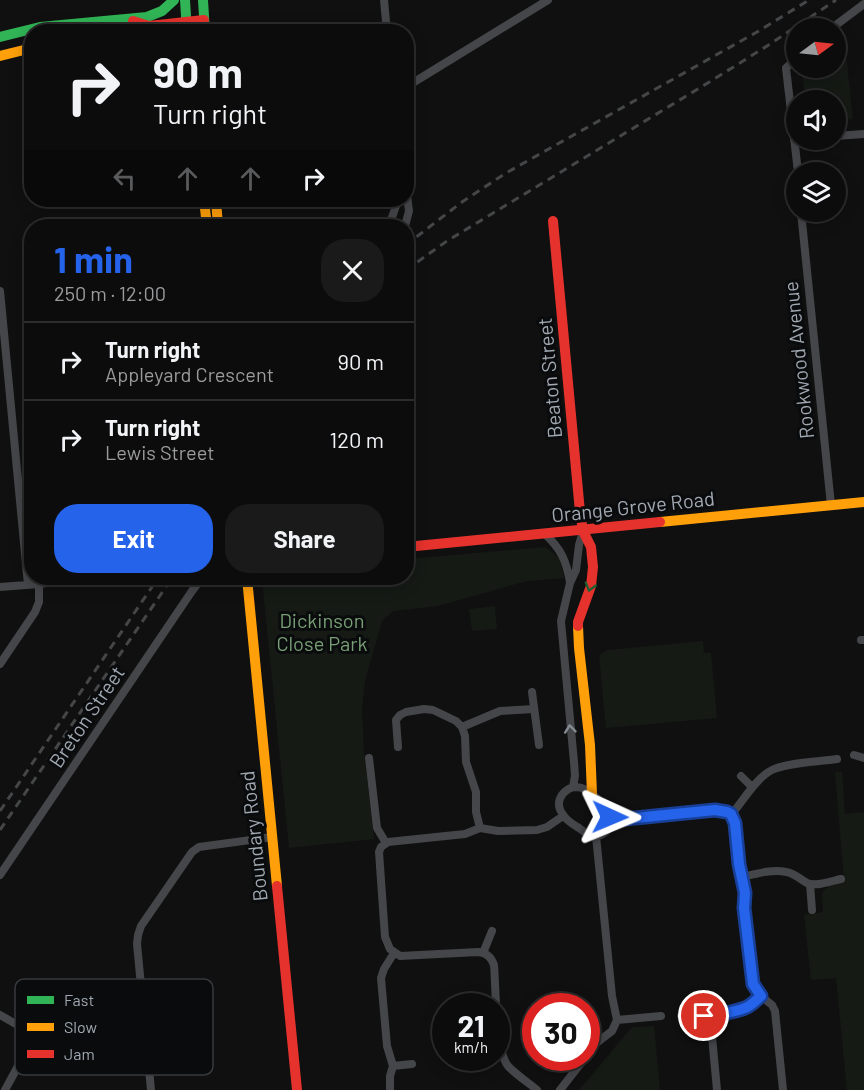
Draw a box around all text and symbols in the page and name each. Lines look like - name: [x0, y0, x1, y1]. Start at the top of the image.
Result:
- north arrow: [786, 18, 846, 78]
- map controls: [786, 18, 846, 222]
- text: 90 m: [153, 46, 243, 96]
- icon: right: [54, 48, 132, 126]
- button: sound: [786, 90, 846, 150]
- text: Turn right: [153, 97, 267, 129]
- icon: left: [108, 162, 141, 195]
- icon: ahead: [171, 162, 204, 195]
- icon: ahead: [234, 162, 267, 195]
- icon: right: [297, 162, 330, 195]
- button: layers: [786, 162, 846, 222]
- text: 1 min: [54, 237, 133, 280]
- button: close: [321, 239, 384, 302]
- street label: Rookwood Avenue: [778, 280, 818, 440]
- text: 250 m · 12:00: [54, 281, 166, 305]
- street label: Beaton Street: [532, 317, 566, 439]
- text: Turn right: [105, 336, 200, 362]
- icon: right: [54, 345, 87, 378]
- text: 90 m: [338, 348, 384, 374]
- text: Appleyard Crescent: [105, 362, 274, 386]
- text: Turn right: [105, 414, 200, 440]
- icon: right: [54, 423, 87, 456]
- text: 120 m: [329, 426, 384, 452]
- text: Lewis Street: [105, 440, 215, 464]
- street label: Orange Grove Road: [550, 485, 716, 527]
- button: Exit: [54, 504, 213, 573]
- button: Share: [225, 504, 384, 573]
- one-way arrow: [584, 582, 597, 592]
- park label: Dickinson Close Park: [276, 608, 368, 655]
- street label: Breton Street: [43, 661, 129, 772]
- one-way arrow: [565, 724, 577, 733]
- street label: Boundary Road: [234, 770, 272, 903]
- position arrow: [578, 785, 642, 849]
- legend: [15, 979, 213, 1075]
- text: Fast: [64, 990, 94, 1009]
- pin: [678, 990, 729, 1041]
- speed limit sign: 30: [522, 993, 600, 1071]
- icon: arrive: [687, 999, 720, 1032]
- text: 21: [457, 1007, 485, 1043]
- text: Slow: [64, 1017, 97, 1036]
- text: km/h: [454, 1038, 488, 1056]
- text: Jam: [64, 1044, 95, 1063]

